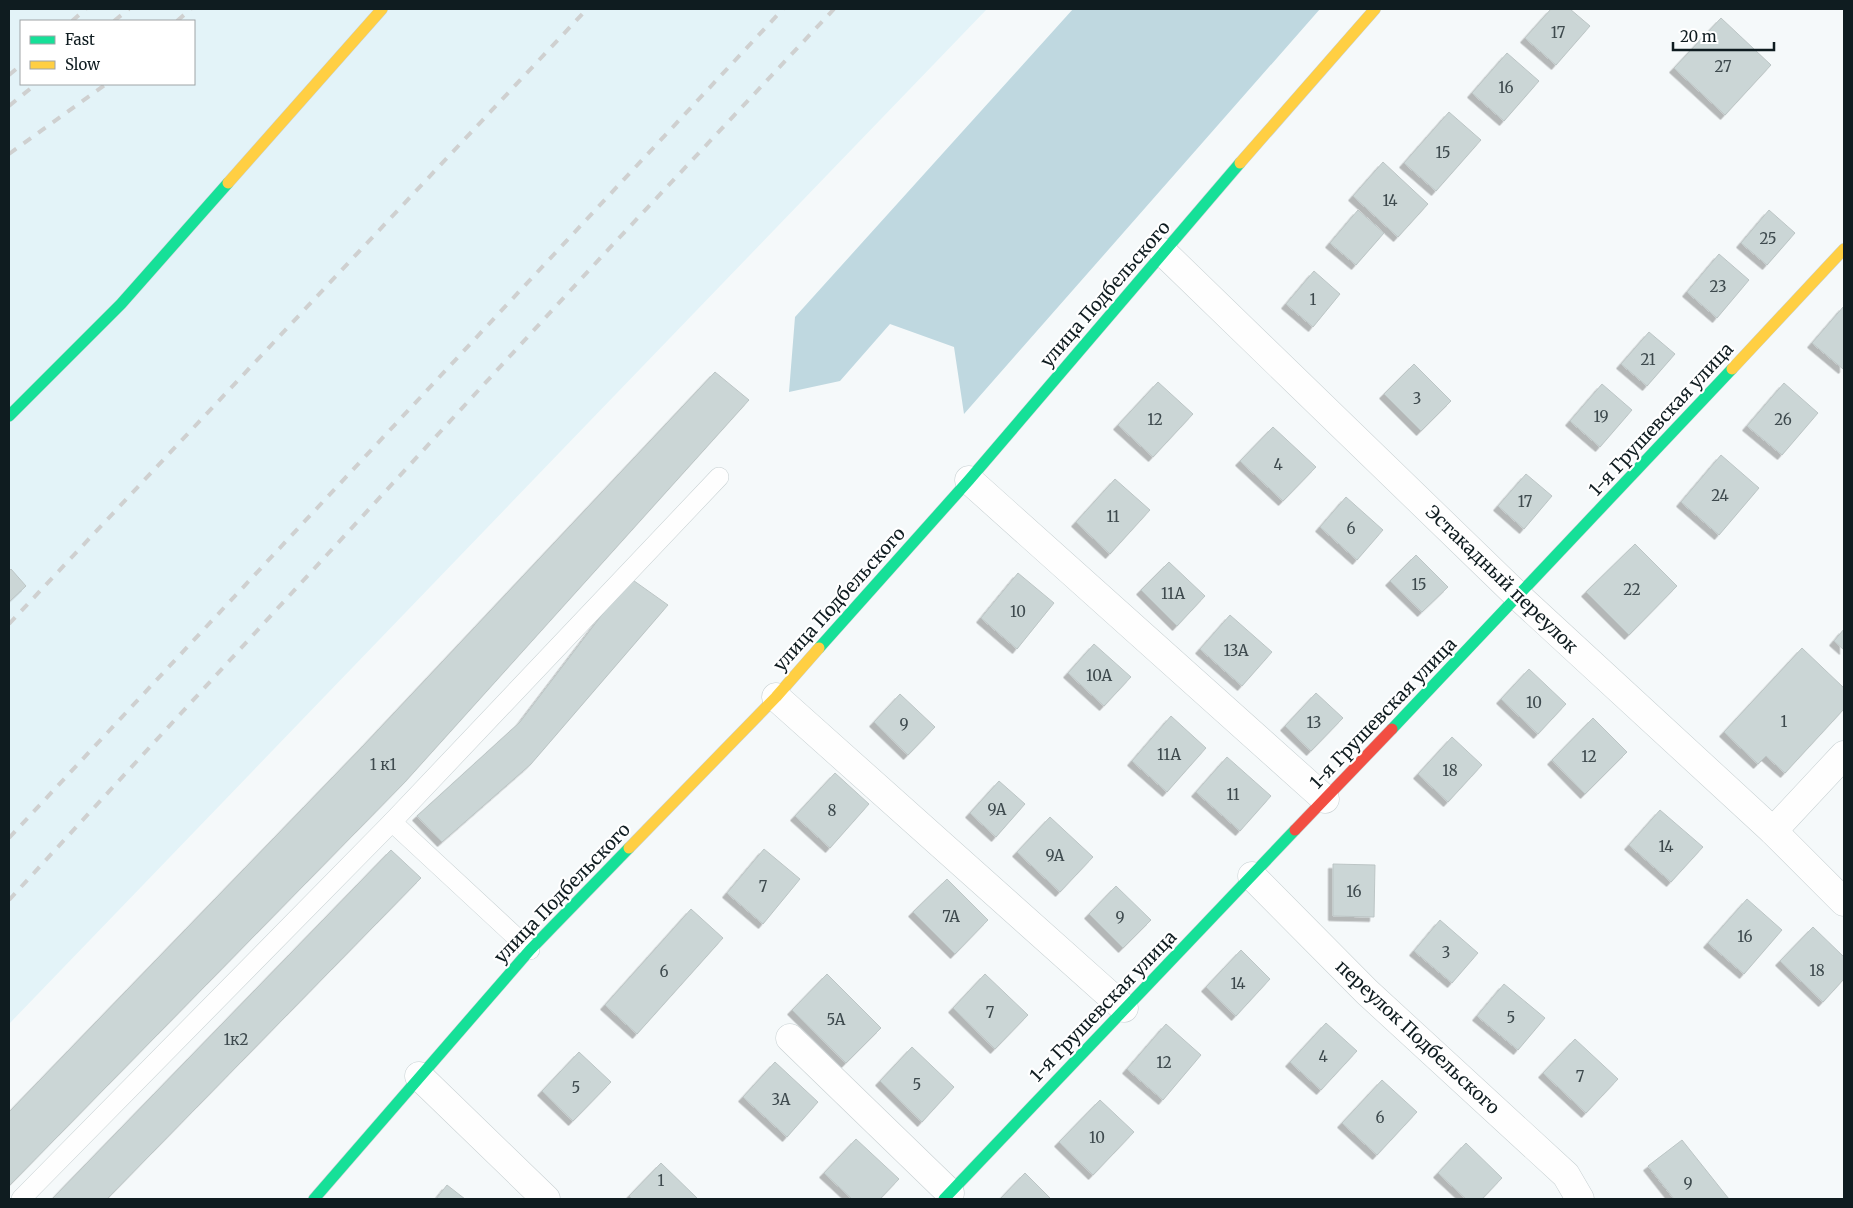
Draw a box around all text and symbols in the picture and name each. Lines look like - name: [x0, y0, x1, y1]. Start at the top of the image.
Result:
- legend: [20, 20, 195, 85]
- scale bar: [1673, 20, 1774, 52]
- house number: 17: [1551, 23, 1566, 42]
- text: 20 m: [1680, 27, 1717, 46]
- text: Fast: [65, 30, 95, 49]
- text: Slow: [65, 55, 100, 74]
- house number: 27: [1715, 57, 1732, 76]
- house number: 16: [1498, 78, 1514, 97]
- house number: 15: [1435, 143, 1451, 162]
- house number: 14: [1382, 191, 1398, 210]
- street label: улица Подбельского: [1035, 216, 1175, 372]
- house number: 25: [1759, 229, 1777, 248]
- house number: 23: [1710, 277, 1726, 296]
- house number: 1: [1310, 290, 1317, 309]
- street label: 1-я Грушевская улица: [1584, 337, 1738, 500]
- house number: 21: [1640, 350, 1656, 369]
- house number: 3: [1413, 389, 1421, 408]
- house number: 19: [1593, 407, 1609, 426]
- house number: 12: [1147, 410, 1163, 429]
- house number: 26: [1774, 410, 1792, 429]
- house number: 4: [1273, 455, 1283, 474]
- house number: 24: [1711, 486, 1729, 505]
- house number: 17: [1518, 492, 1533, 511]
- street label: Эстакадный переулок: [1421, 500, 1583, 658]
- house number: 11: [1106, 507, 1120, 526]
- house number: 6: [1346, 519, 1356, 538]
- street label: улица Подбельского: [768, 522, 910, 676]
- house number: 15: [1411, 575, 1427, 594]
- house number: 22: [1623, 580, 1641, 599]
- house number: 11А: [1161, 584, 1185, 603]
- house number: 10: [1010, 602, 1026, 621]
- street label: 1-я Грушевская улица: [1305, 632, 1461, 793]
- house number: 13А: [1223, 641, 1249, 660]
- house number: 10А: [1086, 666, 1112, 685]
- house number: 10: [1526, 693, 1542, 712]
- house number: 1: [1781, 712, 1788, 731]
- house number: 13: [1307, 713, 1321, 732]
- house number: 9: [899, 715, 909, 734]
- house number: 11А: [1157, 745, 1181, 764]
- house number: 12: [1581, 747, 1597, 766]
- house number: 1 к1: [370, 755, 396, 774]
- house number: 18: [1442, 761, 1458, 780]
- house number: 11: [1226, 785, 1240, 804]
- house number: 9А: [988, 800, 1007, 819]
- house number: 8: [828, 801, 837, 820]
- street label: улица Подбельского: [489, 818, 635, 968]
- house number: 14: [1658, 837, 1674, 856]
- house number: 9А: [1046, 846, 1065, 865]
- house number: 7: [759, 877, 768, 896]
- house number: 16: [1346, 882, 1362, 901]
- house number: 7А: [942, 907, 960, 926]
- house number: 9: [1115, 908, 1125, 927]
- street label: 1-я Грушевская улица: [1025, 925, 1181, 1086]
- house number: 16: [1737, 927, 1753, 946]
- house number: 3: [1442, 943, 1450, 962]
- street label: переулок Подбельского: [1331, 955, 1505, 1119]
- house number: 18: [1809, 961, 1825, 980]
- house number: 6: [659, 962, 669, 981]
- house number: 14: [1230, 974, 1246, 993]
- house number: 7: [986, 1003, 995, 1022]
- house number: 5: [1507, 1008, 1515, 1027]
- house number: 5А: [827, 1010, 846, 1029]
- house number: 1к2: [223, 1030, 249, 1049]
- house number: 4: [1318, 1047, 1328, 1066]
- house number: 12: [1156, 1053, 1172, 1072]
- house number: 7: [1576, 1067, 1585, 1086]
- house number: 5: [913, 1075, 921, 1094]
- house number: 5: [572, 1078, 580, 1097]
- house number: 3А: [772, 1090, 791, 1109]
- house number: 6: [1375, 1108, 1385, 1127]
- house number: 10: [1089, 1128, 1105, 1147]
- house number: 1: [658, 1171, 665, 1190]
- house number: 9: [1683, 1174, 1693, 1193]

